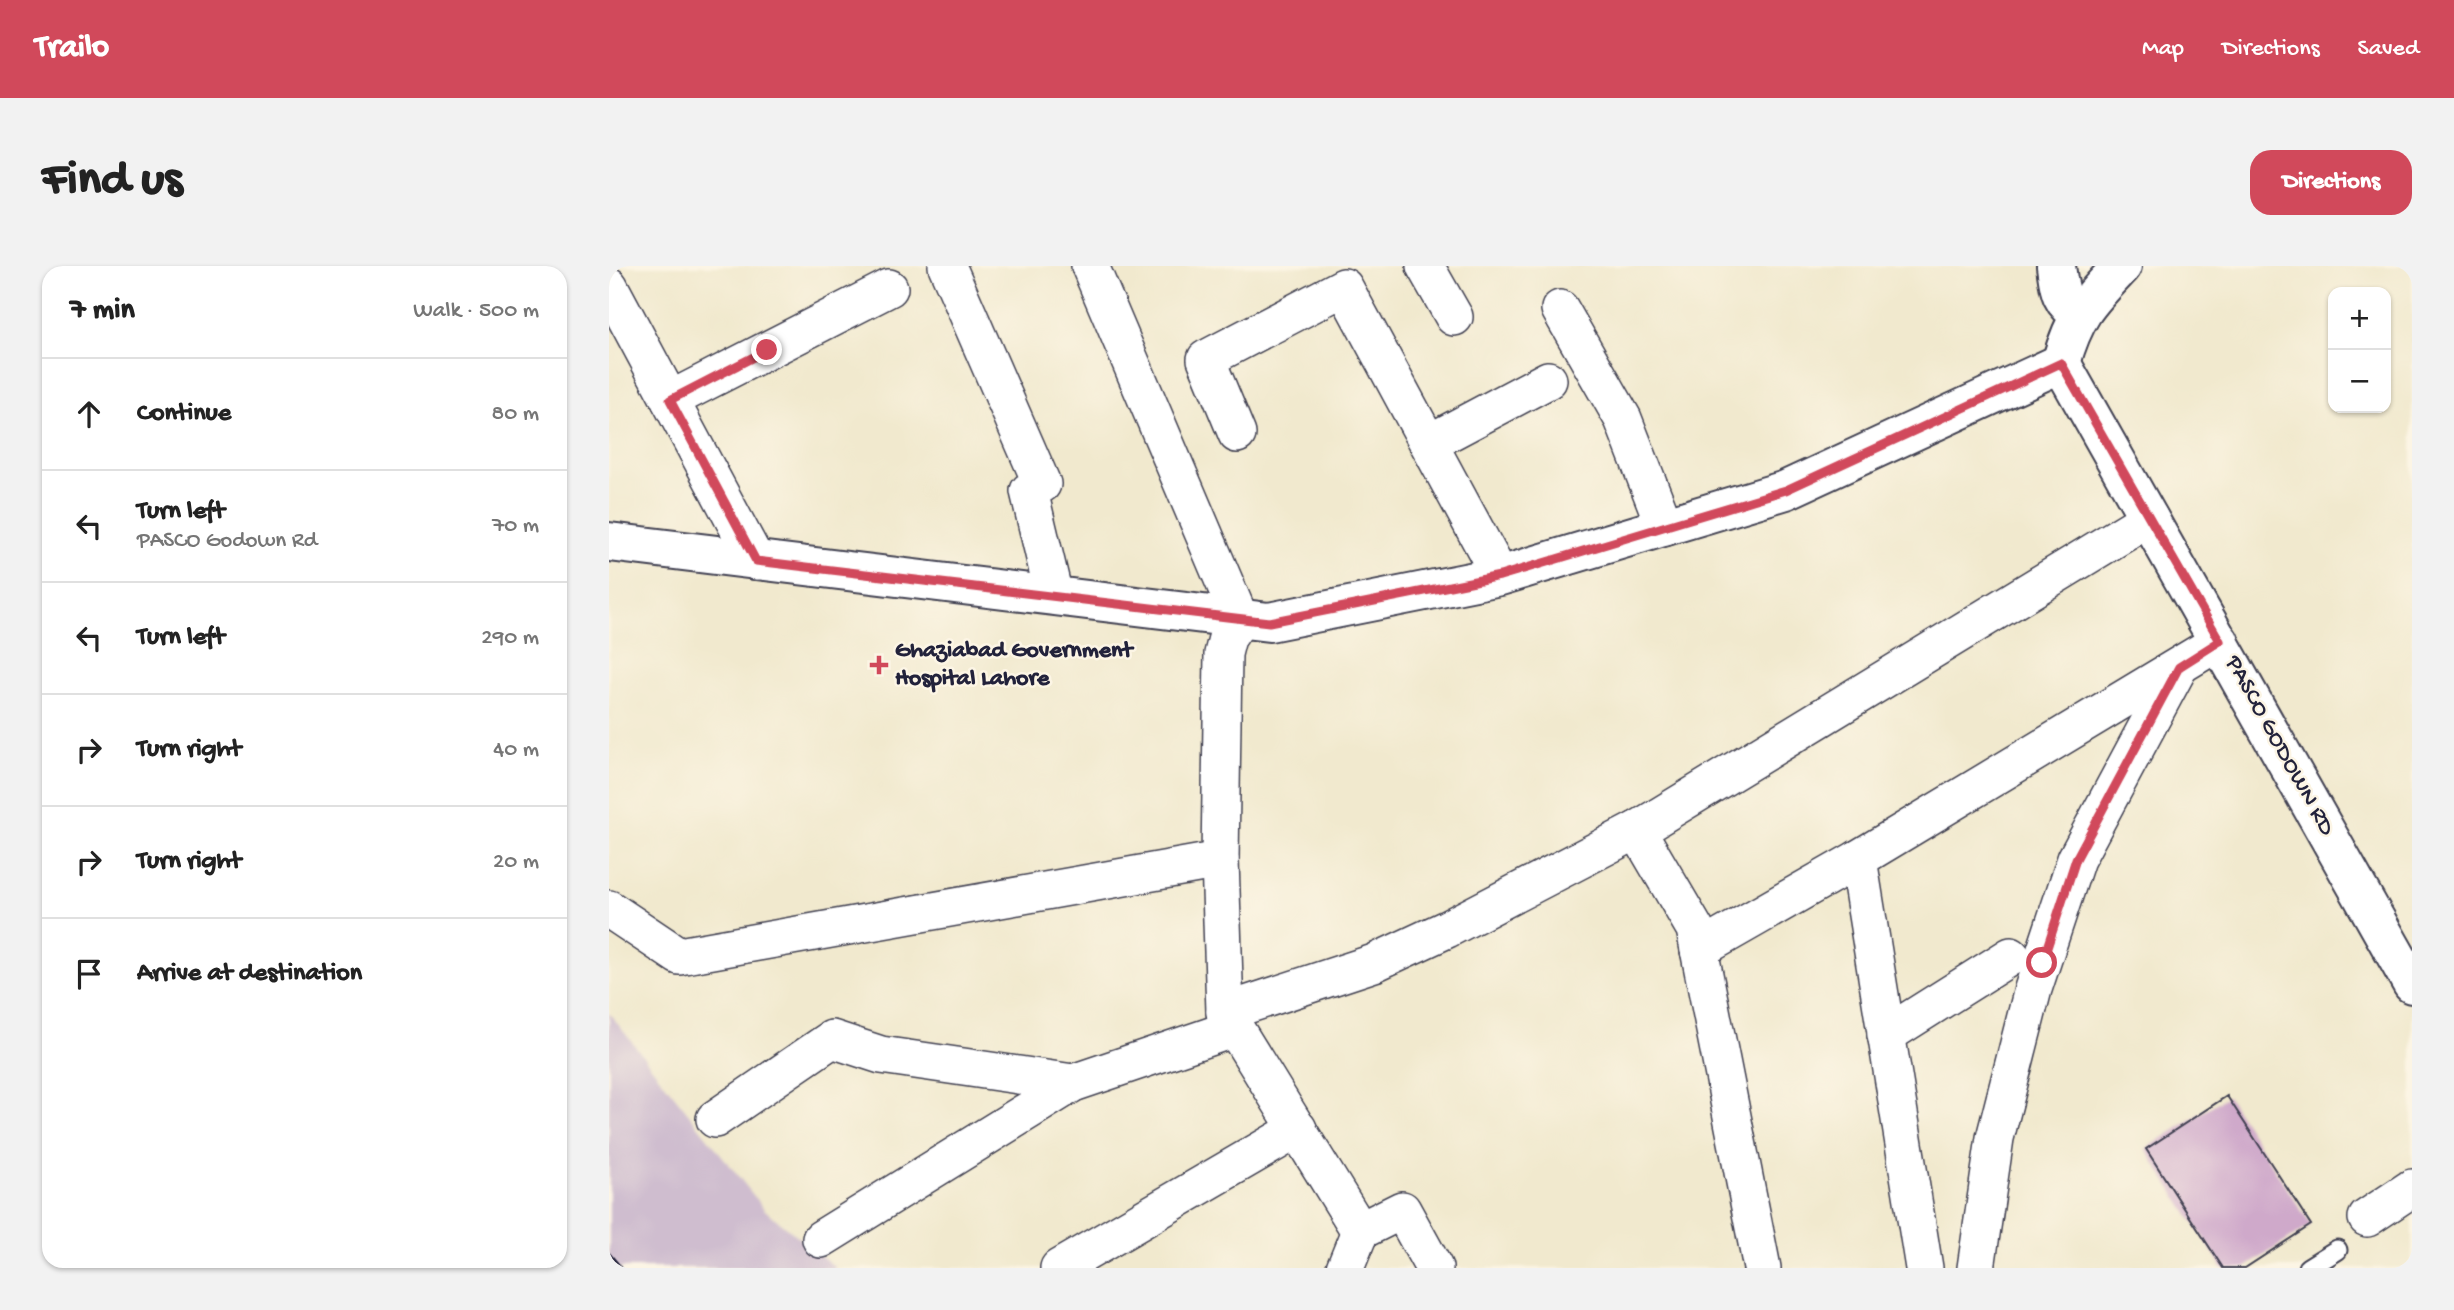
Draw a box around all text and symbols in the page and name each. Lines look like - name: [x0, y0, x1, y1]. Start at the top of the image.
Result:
- text: Trailo: [35, 30, 109, 68]
- text: Map: [2142, 35, 2184, 64]
- text: Directions: [2222, 35, 2320, 64]
- text: Saved: [2358, 35, 2419, 64]
- button: Directions: [2250, 150, 2412, 215]
- text: Find us: [42, 153, 182, 211]
- map controls: [2328, 287, 2391, 413]
- button: +: [2328, 287, 2391, 350]
- text: 7 min: [70, 294, 135, 329]
- text: Walk · 500 m: [413, 298, 539, 325]
- route end: [751, 334, 782, 365]
- button: −: [2328, 350, 2391, 413]
- icon: ahead: [70, 395, 108, 433]
- text: Continue: [137, 399, 231, 430]
- text: 80 m: [492, 401, 539, 428]
- text: Turn left: [137, 497, 225, 528]
- icon: left: [70, 507, 108, 545]
- text: 70 m: [492, 513, 539, 540]
- text: PASCO Godown Rd: [137, 528, 317, 555]
- icon: left: [70, 619, 108, 657]
- text: Turn left: [137, 623, 225, 654]
- text: 290 m: [481, 625, 539, 652]
- place label: Ghaziabad Government Hospital Lahore: [895, 637, 1134, 694]
- street label: PASCO GODOWN RD: [2217, 650, 2341, 841]
- marker: Ghaziabad Government Hospital Lahore: [869, 655, 889, 675]
- icon: right: [70, 731, 108, 769]
- text: Turn right: [137, 735, 241, 766]
- text: 40 m: [493, 737, 539, 764]
- icon: right: [70, 843, 108, 881]
- text: Turn right: [137, 847, 241, 878]
- text: 20 m: [493, 849, 539, 876]
- route start: [2026, 947, 2057, 978]
- icon: arrive: [70, 955, 108, 993]
- text: Arrive at destination: [137, 959, 362, 990]

